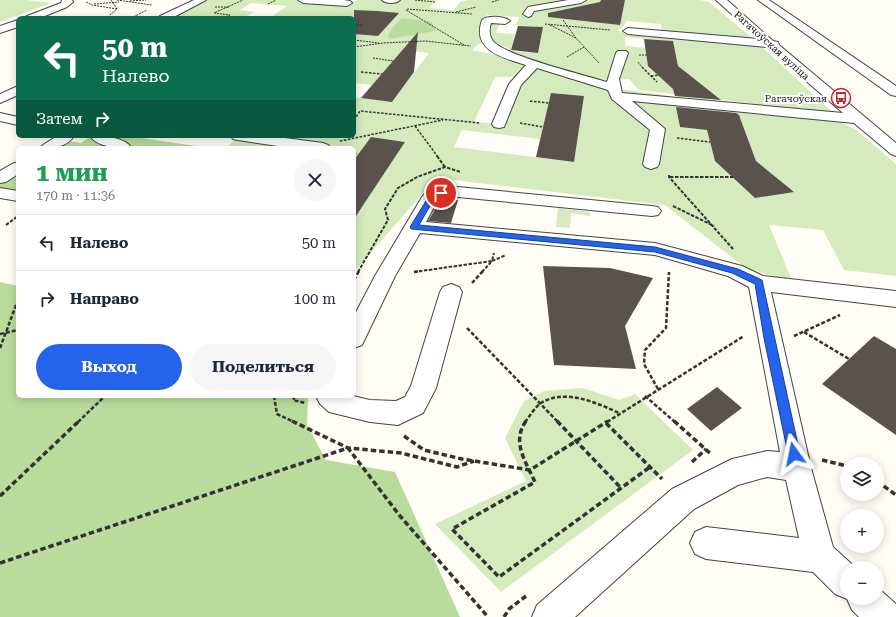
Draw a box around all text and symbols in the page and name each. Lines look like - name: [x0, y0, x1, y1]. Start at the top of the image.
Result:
- street label: Рагачоўская вуліца: [732, 9, 812, 82]
- text: 50 m: [102, 31, 167, 64]
- icon: left: [36, 32, 88, 84]
- text: Налево: [102, 65, 170, 86]
- bus stop icon: Рагачоўская: [830, 87, 852, 109]
- place label: Рагачоўская: [765, 93, 827, 104]
- icon: right: [91, 108, 113, 130]
- text: Затем: [36, 110, 83, 128]
- text: 1 мин: [36, 159, 108, 187]
- button: close: [294, 159, 336, 201]
- pin: [424, 176, 458, 210]
- icon: arrive: [430, 182, 452, 204]
- text: 170 m · 11:36: [36, 188, 115, 203]
- icon: left: [36, 232, 58, 254]
- text: Налево: [70, 234, 129, 252]
- text: 50 m: [302, 234, 336, 252]
- icon: right: [36, 288, 58, 310]
- text: Направо: [70, 290, 139, 308]
- text: 100 m: [293, 290, 336, 308]
- button: Выход: [36, 344, 182, 390]
- button: Поделиться: [190, 344, 336, 390]
- position arrow: [773, 433, 815, 475]
- map controls: [840, 457, 884, 605]
- button: layers: [840, 457, 884, 501]
- button: +: [840, 509, 884, 553]
- button: −: [840, 561, 884, 605]

